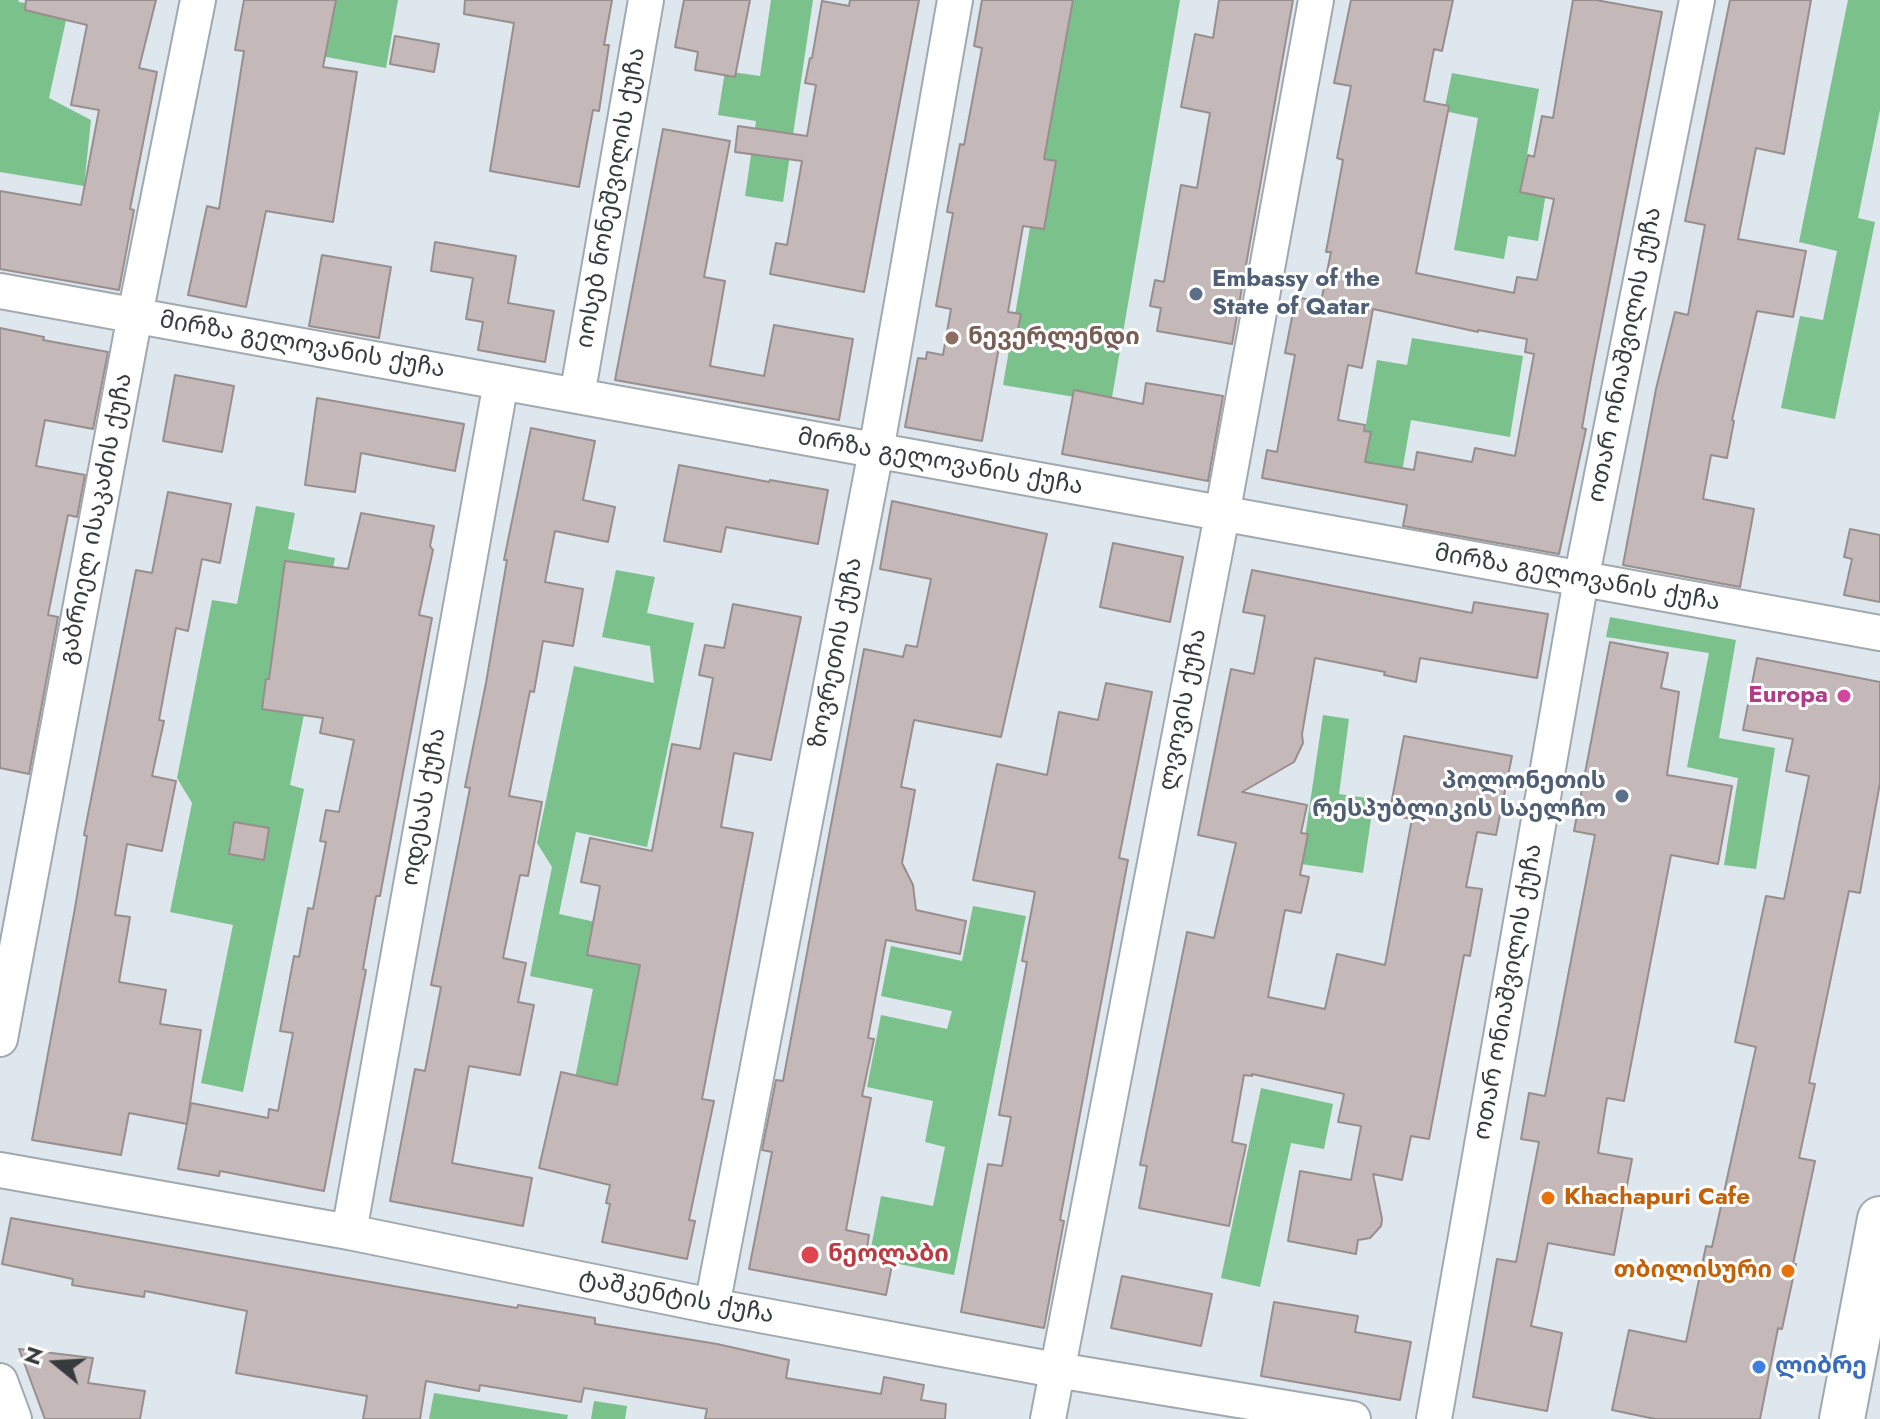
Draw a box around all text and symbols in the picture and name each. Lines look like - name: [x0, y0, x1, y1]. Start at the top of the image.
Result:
- street label: იოსებ ნონეშვილის ქუჩა: [571, 46, 653, 350]
- street label: ოთარ ონიაშვილის ქუჩა: [1583, 205, 1669, 505]
- place label: Embassy of the State of Qatar: [1212, 266, 1380, 322]
- marker: Embassy of the State of Qatar: [1187, 285, 1205, 303]
- street label: მირზა გელოვანის ქუჩა: [157, 307, 447, 385]
- place label: ნევერლენდი: [968, 324, 1140, 352]
- marker: ნევერლენდი: [943, 329, 961, 347]
- street label: გაბრიელ ისაკაძის ქუჩა: [55, 371, 139, 667]
- street label: მირზა გელოვანის ქუჩა: [795, 424, 1085, 502]
- street label: მირზა გელოვანის ქუჩა: [1432, 540, 1722, 618]
- street label: ზოვრეთის ქუჩა: [804, 555, 870, 751]
- street label: ლვოვის ქუჩა: [1154, 627, 1214, 793]
- place label: Europa: [1748, 682, 1828, 710]
- marker: Europa: [1835, 687, 1853, 705]
- street label: ოდესას ქუჩა: [397, 726, 453, 888]
- place label: პოლონეთის რესპუბლიკის საელჩო: [1312, 768, 1606, 824]
- marker: პოლონეთის რესპუბლიკის საელჩო: [1613, 787, 1631, 805]
- street label: ოთარ ონიაშვილის ქუჩა: [1469, 842, 1549, 1142]
- place label: Khachapuri Cafe: [1564, 1184, 1750, 1212]
- marker: Khachapuri Cafe: [1539, 1189, 1557, 1207]
- place label: ნეოლაბი: [828, 1241, 949, 1269]
- marker: ნეოლაბი: [799, 1244, 821, 1266]
- place label: თბილისური: [1614, 1257, 1772, 1285]
- marker: თბილისური: [1779, 1262, 1797, 1280]
- street label: ტაშკენტის ქუჩა: [576, 1265, 776, 1331]
- north arrow: [16, 1323, 96, 1403]
- text: N: [15, 1342, 51, 1369]
- place label: ლიბრე: [1775, 1353, 1867, 1381]
- marker: ლიბრე: [1750, 1358, 1768, 1376]

